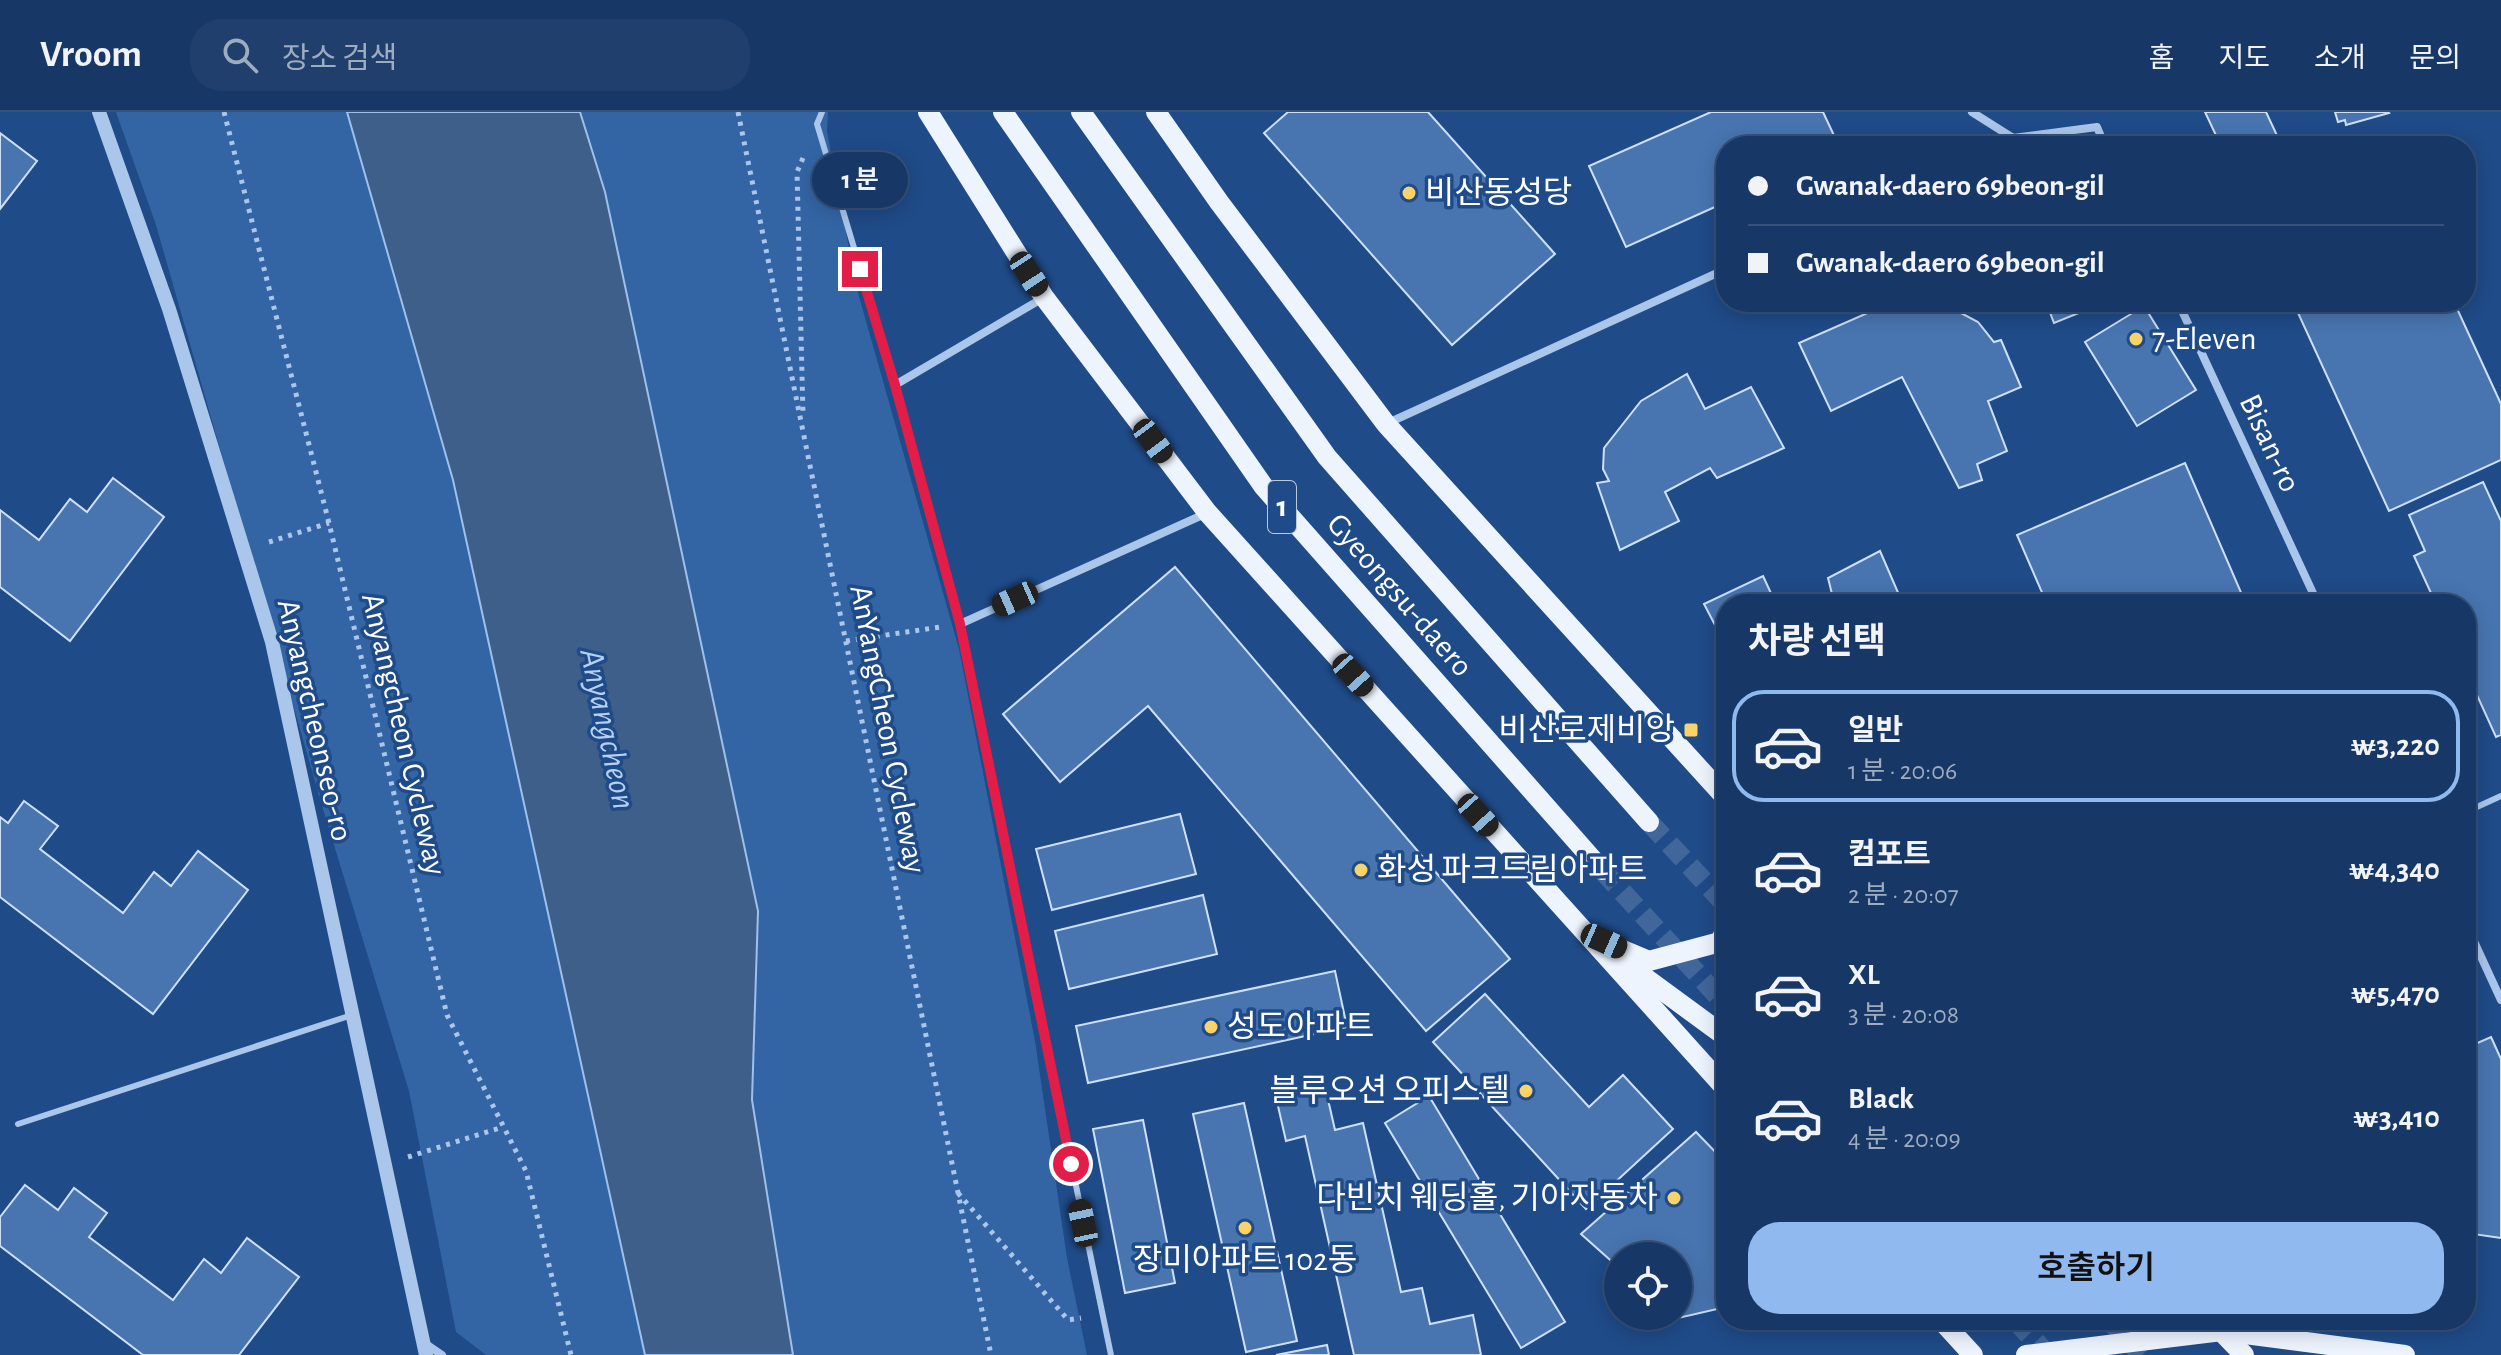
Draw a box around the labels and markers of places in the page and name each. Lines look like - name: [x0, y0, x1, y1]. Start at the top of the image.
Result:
- place label: 비산동성당: [1425, 176, 1572, 209]
- marker: 비산동성당: [1400, 184, 1418, 202]
- place label: 7-Eleven: [2152, 323, 2257, 355]
- marker: 7-Eleven: [2127, 330, 2145, 348]
- place label: 비산로제비앙: [1498, 713, 1675, 746]
- marker: 비산로제비앙: [1682, 721, 1700, 739]
- place label: 화성 파크드림아파트: [1377, 853, 1647, 886]
- marker: 화성 파크드림아파트: [1352, 861, 1370, 879]
- place label: 성도아파트: [1227, 1010, 1374, 1043]
- marker: 성도아파트: [1202, 1018, 1220, 1036]
- place label: 블루오션 오피스텔: [1269, 1074, 1510, 1107]
- marker: 블루오션 오피스텔: [1517, 1082, 1535, 1100]
- place label: 다빈치 웨딩홀, 기아자동차: [1316, 1180, 1658, 1214]
- marker: 다빈치 웨딩홀, 기아자동차: [1665, 1189, 1683, 1207]
- marker: 장미아파트 102동: [1236, 1219, 1254, 1237]
- place label: 장미아파트 102동: [1133, 1243, 1357, 1276]

